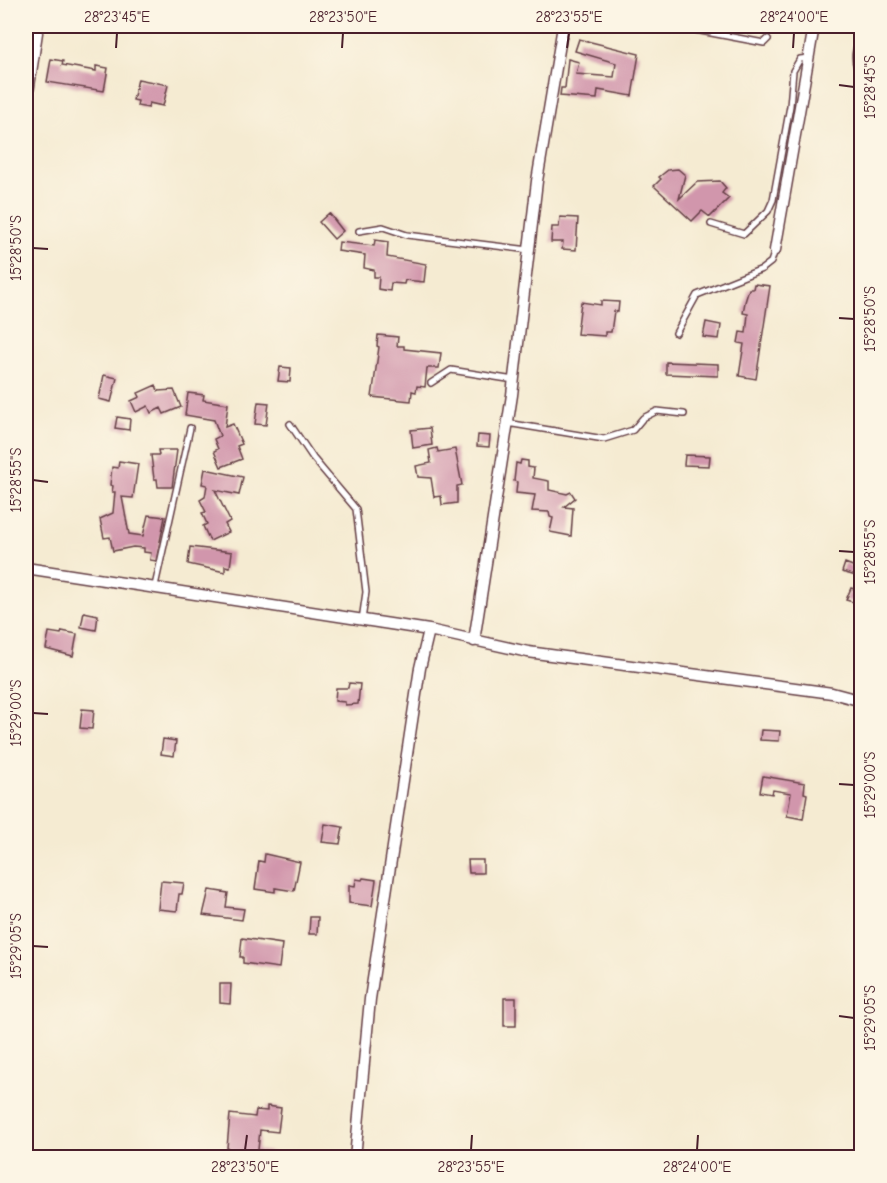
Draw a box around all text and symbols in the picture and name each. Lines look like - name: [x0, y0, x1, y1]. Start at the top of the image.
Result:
- text: 28°23'45"E: [84, 8, 150, 26]
- text: 28°23'50"E: [309, 8, 377, 26]
- text: 28°23'55"E: [535, 8, 603, 26]
- text: 28°24'00"E: [760, 8, 828, 26]
- text: 15°28'45"S: [861, 55, 879, 119]
- text: 15°28'50"S: [7, 215, 25, 281]
- text: 15°28'50"S: [861, 286, 879, 352]
- text: 15°28'55"S: [7, 448, 25, 512]
- text: 15°28'55"S: [861, 520, 879, 584]
- text: 15°29'00"S: [7, 679, 25, 747]
- text: 15°29'00"S: [861, 751, 879, 819]
- text: 15°29'05"S: [7, 913, 25, 979]
- text: 15°29'05"S: [861, 985, 879, 1051]
- text: 28°23'50"E: [211, 1158, 279, 1176]
- text: 28°23'55"E: [437, 1158, 505, 1176]
- text: 28°24'00"E: [663, 1158, 731, 1176]

